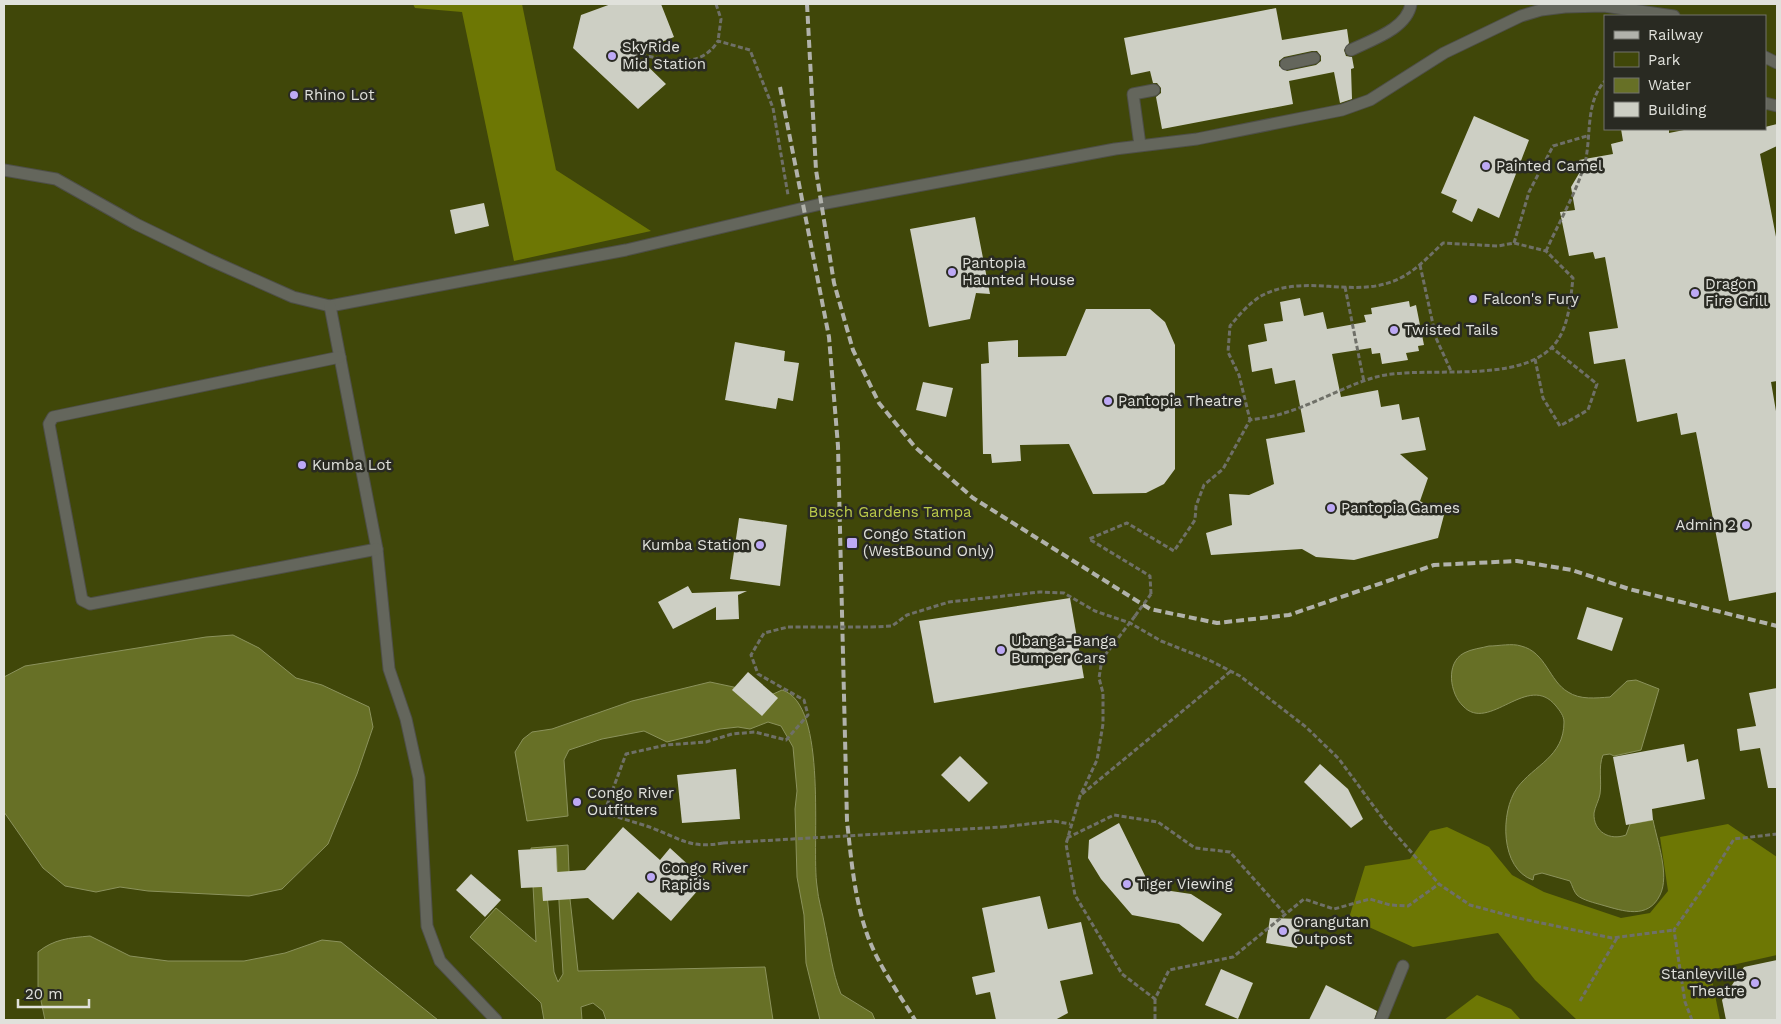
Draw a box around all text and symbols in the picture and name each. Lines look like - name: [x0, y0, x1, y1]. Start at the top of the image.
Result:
- legend: [1604, 15, 1766, 130]
- text: Railway: [1648, 26, 1703, 44]
- place label: SkyRide Mid Station: [622, 38, 706, 73]
- marker: SkyRide Mid Station: [606, 50, 618, 62]
- text: Park: [1648, 51, 1681, 69]
- text: Water: [1648, 76, 1691, 94]
- place label: Rhino Lot: [304, 86, 375, 104]
- marker: Rhino Lot: [288, 89, 300, 101]
- text: Building: [1648, 101, 1706, 119]
- place label: Painted Camel: [1496, 157, 1603, 175]
- marker: Painted Camel: [1480, 160, 1492, 172]
- place label: Pantopia Haunted House: [962, 254, 1075, 289]
- marker: Pantopia Haunted House: [946, 266, 958, 278]
- place label: Dragon Fire Grill: [1705, 275, 1768, 310]
- marker: Dragon Fire Grill: [1689, 287, 1701, 299]
- place label: Falcon's Fury: [1483, 290, 1579, 308]
- marker: Falcon's Fury: [1467, 293, 1479, 305]
- place label: Twisted Tails: [1404, 321, 1498, 339]
- marker: Twisted Tails: [1388, 324, 1400, 336]
- place label: Pantopia Theatre: [1118, 392, 1242, 410]
- marker: Pantopia Theatre: [1102, 395, 1114, 407]
- place label: Kumba Lot: [312, 456, 392, 474]
- marker: Kumba Lot: [296, 459, 308, 471]
- place label: Pantopia Games: [1341, 499, 1460, 517]
- marker: Pantopia Games: [1325, 502, 1337, 514]
- park label: Busch Gardens Tampa: [808, 503, 972, 521]
- place label: Admin 2: [1675, 516, 1736, 534]
- marker: Admin 2: [1740, 519, 1752, 531]
- place label: Congo Station (WestBound Only): [863, 525, 994, 560]
- place label: Kumba Station: [642, 536, 750, 554]
- marker: Congo Station (WestBound Only): [845, 536, 859, 550]
- marker: Kumba Station: [754, 539, 766, 551]
- place label: Ubanga-Banga Bumper Cars: [1011, 632, 1117, 667]
- marker: Ubanga-Banga Bumper Cars: [995, 644, 1007, 656]
- place label: Congo River Outfitters: [587, 784, 674, 819]
- marker: Congo River Outfitters: [571, 796, 583, 808]
- place label: Congo River Rapids: [661, 859, 748, 894]
- marker: Congo River Rapids: [645, 871, 657, 883]
- place label: Tiger Viewing: [1137, 875, 1233, 893]
- marker: Tiger Viewing: [1121, 878, 1133, 890]
- place label: Orangutan Outpost: [1293, 913, 1369, 948]
- marker: Orangutan Outpost: [1277, 925, 1289, 937]
- place label: Stanleyville Theatre: [1661, 965, 1745, 1000]
- scale bar: [18, 976, 89, 1008]
- marker: Stanleyville Theatre: [1749, 977, 1761, 989]
- text: 20 m: [25, 985, 63, 1003]

